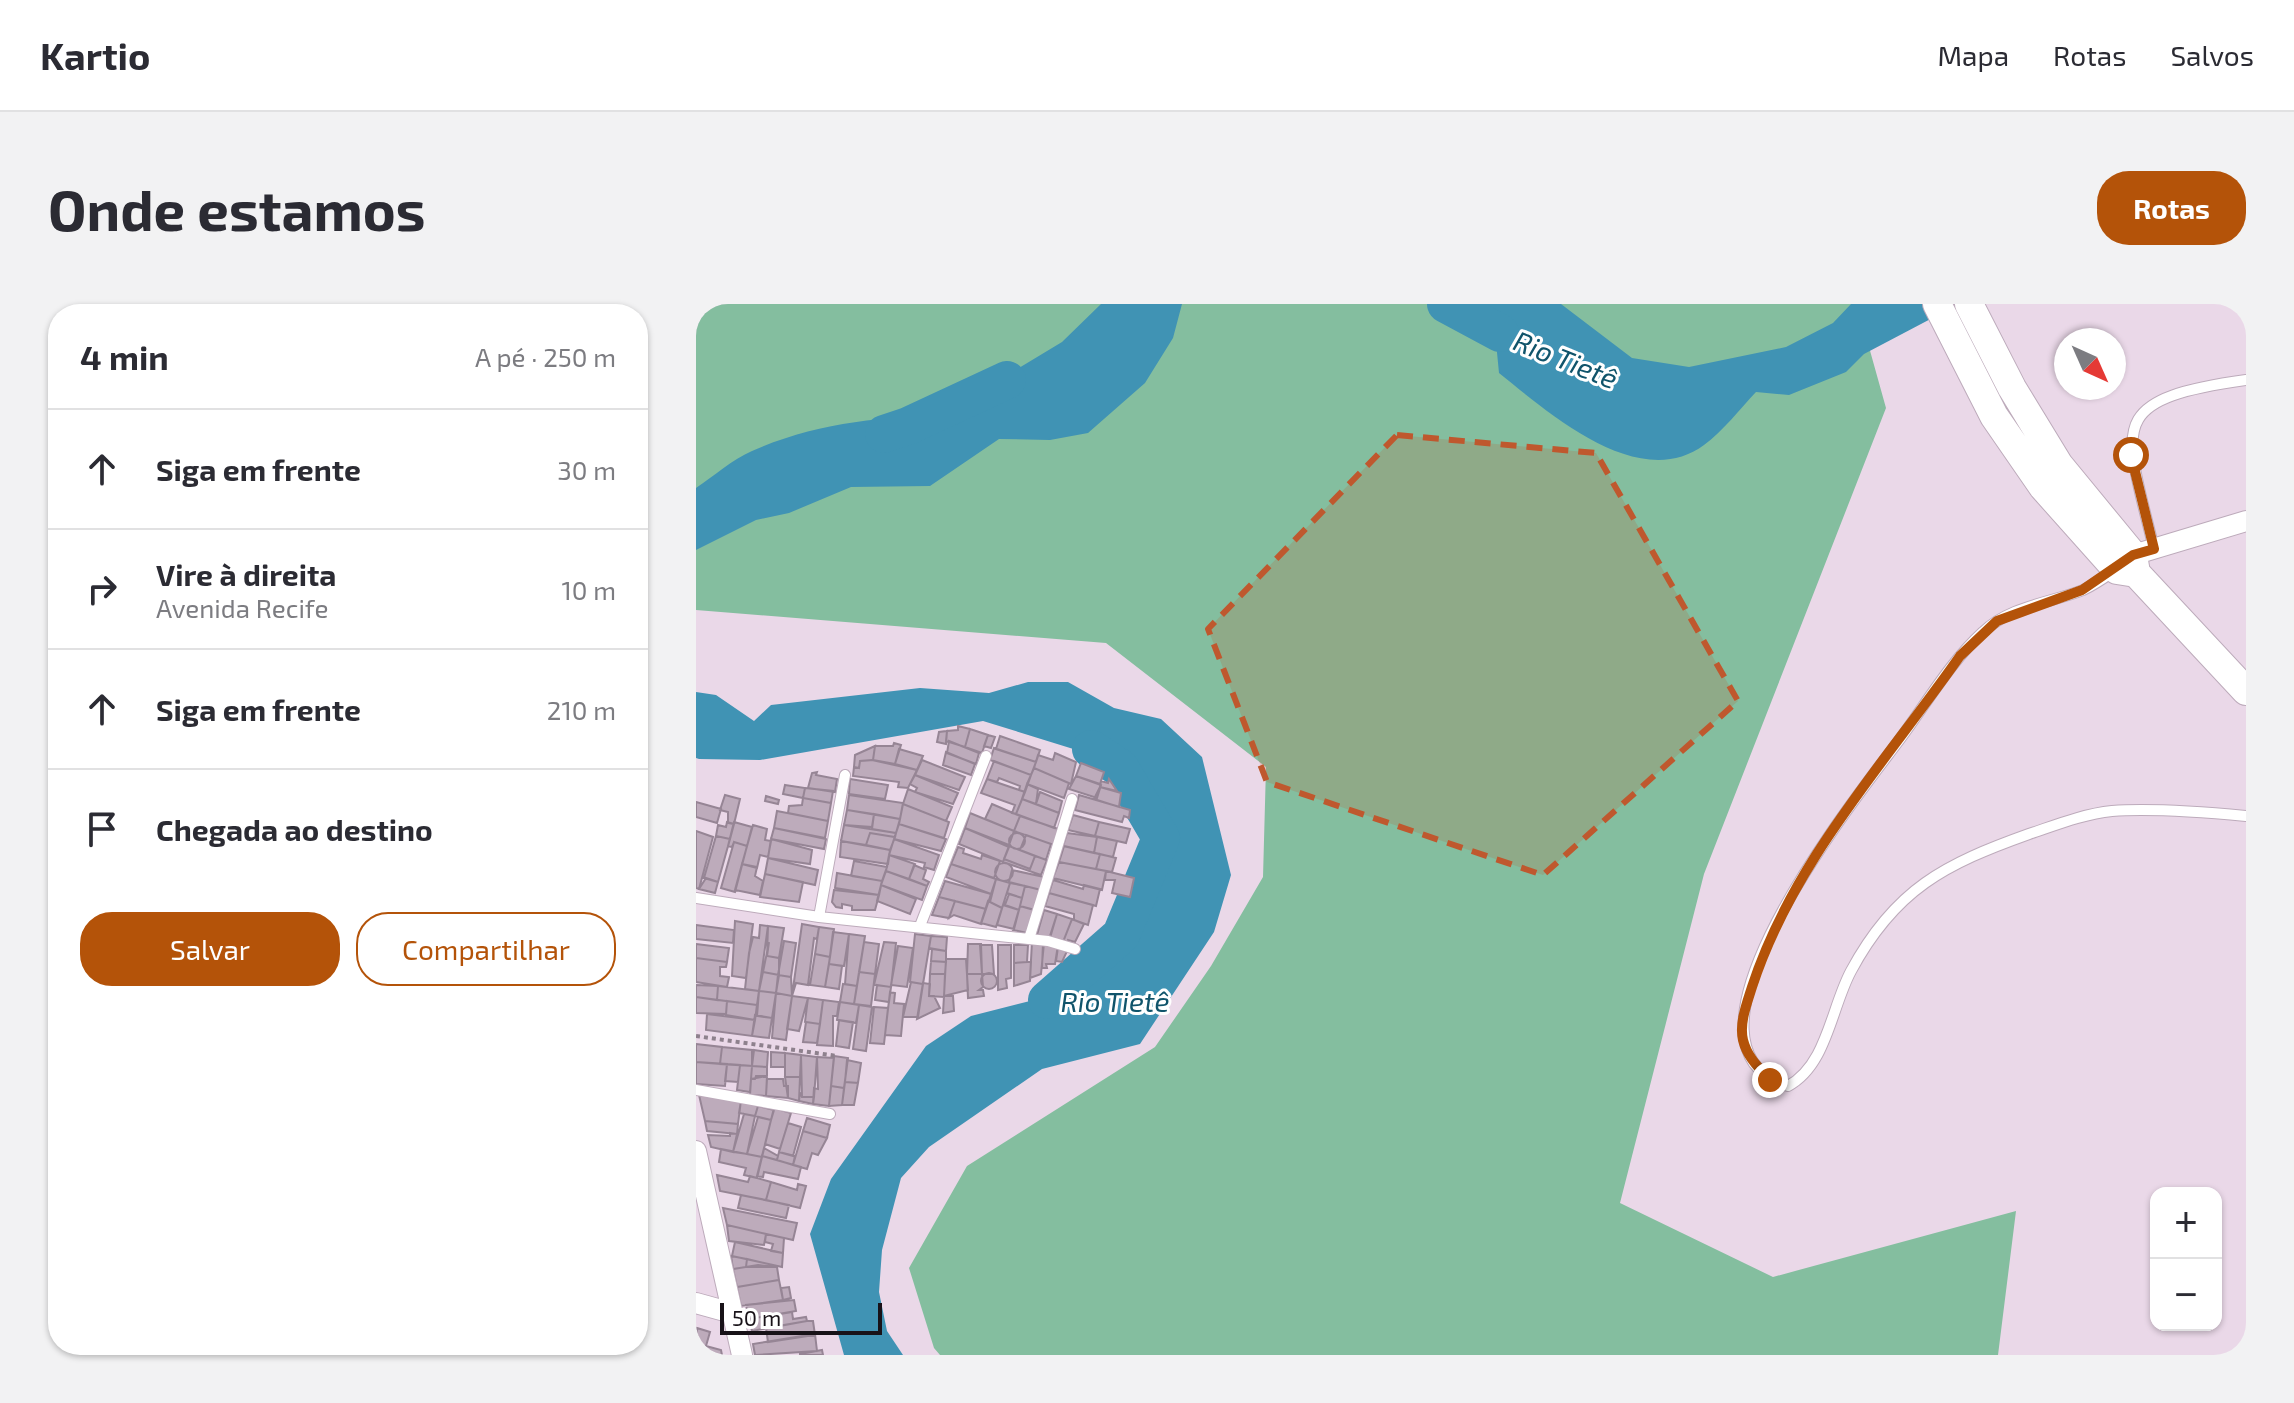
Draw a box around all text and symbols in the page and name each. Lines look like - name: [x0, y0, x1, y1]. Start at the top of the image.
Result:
- text: Kartio: [40, 32, 150, 78]
- text: Mapa: [1938, 38, 2009, 72]
- text: Rotas: [2053, 38, 2126, 72]
- text: Salvos: [2170, 38, 2254, 72]
- button: Rotas: [2097, 171, 2246, 245]
- text: Onde estamos: [48, 175, 426, 242]
- water label: Rio Tietê: [1509, 323, 1623, 395]
- north arrow: [2054, 328, 2126, 400]
- text: 4 min: [80, 336, 169, 377]
- text: A pé · 250 m: [475, 341, 616, 372]
- route start: [2113, 437, 2149, 473]
- icon: ahead: [80, 447, 124, 491]
- text: Siga em frente: [156, 451, 361, 487]
- text: 30 m: [557, 454, 616, 485]
- text: Vire à direita: [156, 556, 336, 592]
- icon: right: [80, 567, 124, 611]
- text: 10 m: [561, 574, 616, 605]
- text: Avenida Recife: [156, 592, 328, 623]
- icon: ahead: [80, 687, 124, 731]
- text: Siga em frente: [156, 691, 361, 727]
- text: 210 m: [547, 694, 616, 725]
- icon: arrive: [80, 807, 124, 851]
- text: Chegada ao destino: [156, 811, 433, 847]
- button: Salvar: [80, 912, 340, 986]
- button: Compartilhar: [356, 912, 616, 986]
- water label: Rio Tietê: [1060, 984, 1170, 1018]
- route end: [1752, 1062, 1788, 1098]
- map controls: [2150, 1187, 2222, 1331]
- button: +: [2150, 1187, 2222, 1259]
- button: −: [2150, 1259, 2222, 1331]
- scale bar: [720, 1299, 882, 1335]
- text: 50 m: [732, 1304, 781, 1330]

